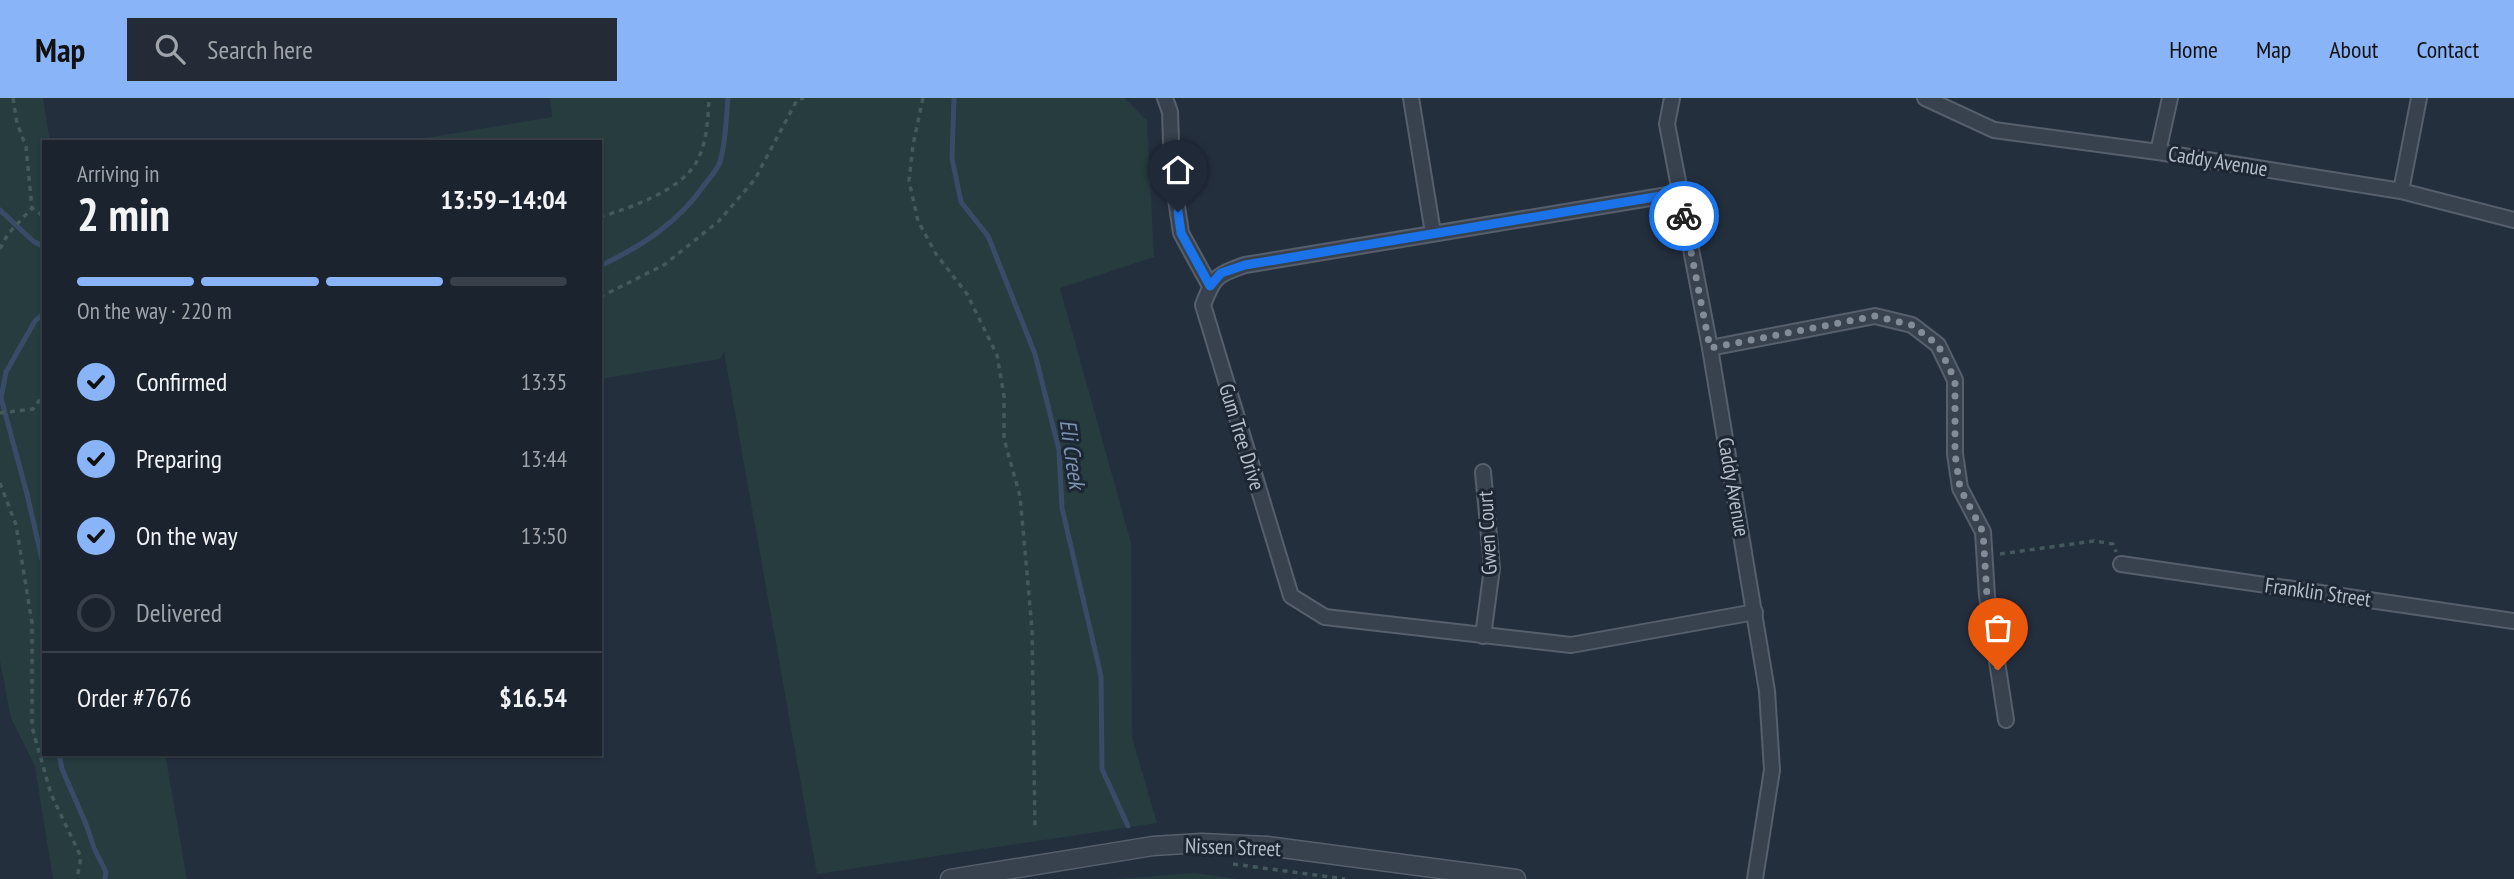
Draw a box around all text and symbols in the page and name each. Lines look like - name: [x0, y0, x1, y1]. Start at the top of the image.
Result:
- search box: [127, 18, 617, 81]
- text: Map: [35, 28, 85, 71]
- icon: search: [151, 30, 189, 68]
- text: Search here: [207, 33, 313, 66]
- text: Home: [2169, 34, 2218, 65]
- text: Map: [2256, 34, 2291, 65]
- text: About: [2329, 34, 2378, 65]
- text: Contact: [2416, 34, 2479, 65]
- pin: [1148, 140, 1208, 212]
- street label: Caddy Avenue: [2166, 140, 2270, 182]
- icon: home: [1159, 151, 1197, 189]
- text: Arriving in: [77, 159, 159, 188]
- courier: [1649, 181, 1719, 251]
- text: 13:59–14:04: [440, 183, 567, 216]
- text: 2 min: [77, 184, 170, 244]
- icon: bike: [1665, 197, 1703, 235]
- text: On the way · 220 m: [77, 296, 232, 325]
- icon: check: [77, 363, 115, 401]
- text: Confirmed: [136, 365, 227, 398]
- text: 13:35: [521, 367, 567, 396]
- street label: Gum Tree Drive: [1213, 380, 1271, 494]
- water label: Eli Creek: [1054, 418, 1093, 493]
- street label: Caddy Avenue: [1712, 435, 1756, 539]
- icon: check: [77, 440, 115, 478]
- text: Preparing: [136, 442, 222, 475]
- text: 13:44: [521, 444, 567, 473]
- street label: Gwen Court: [1471, 490, 1503, 576]
- icon: check: [77, 517, 115, 555]
- text: On the way: [136, 519, 238, 552]
- text: 13:50: [521, 521, 567, 550]
- street label: Franklin Street: [2263, 571, 2373, 613]
- text: Delivered: [136, 596, 222, 629]
- pin: [1968, 598, 2028, 670]
- icon: bag: [1979, 609, 2017, 647]
- text: Order #7676: [77, 681, 192, 714]
- text: $16.54: [499, 681, 567, 714]
- street label: Nissen Street: [1185, 832, 1282, 862]

